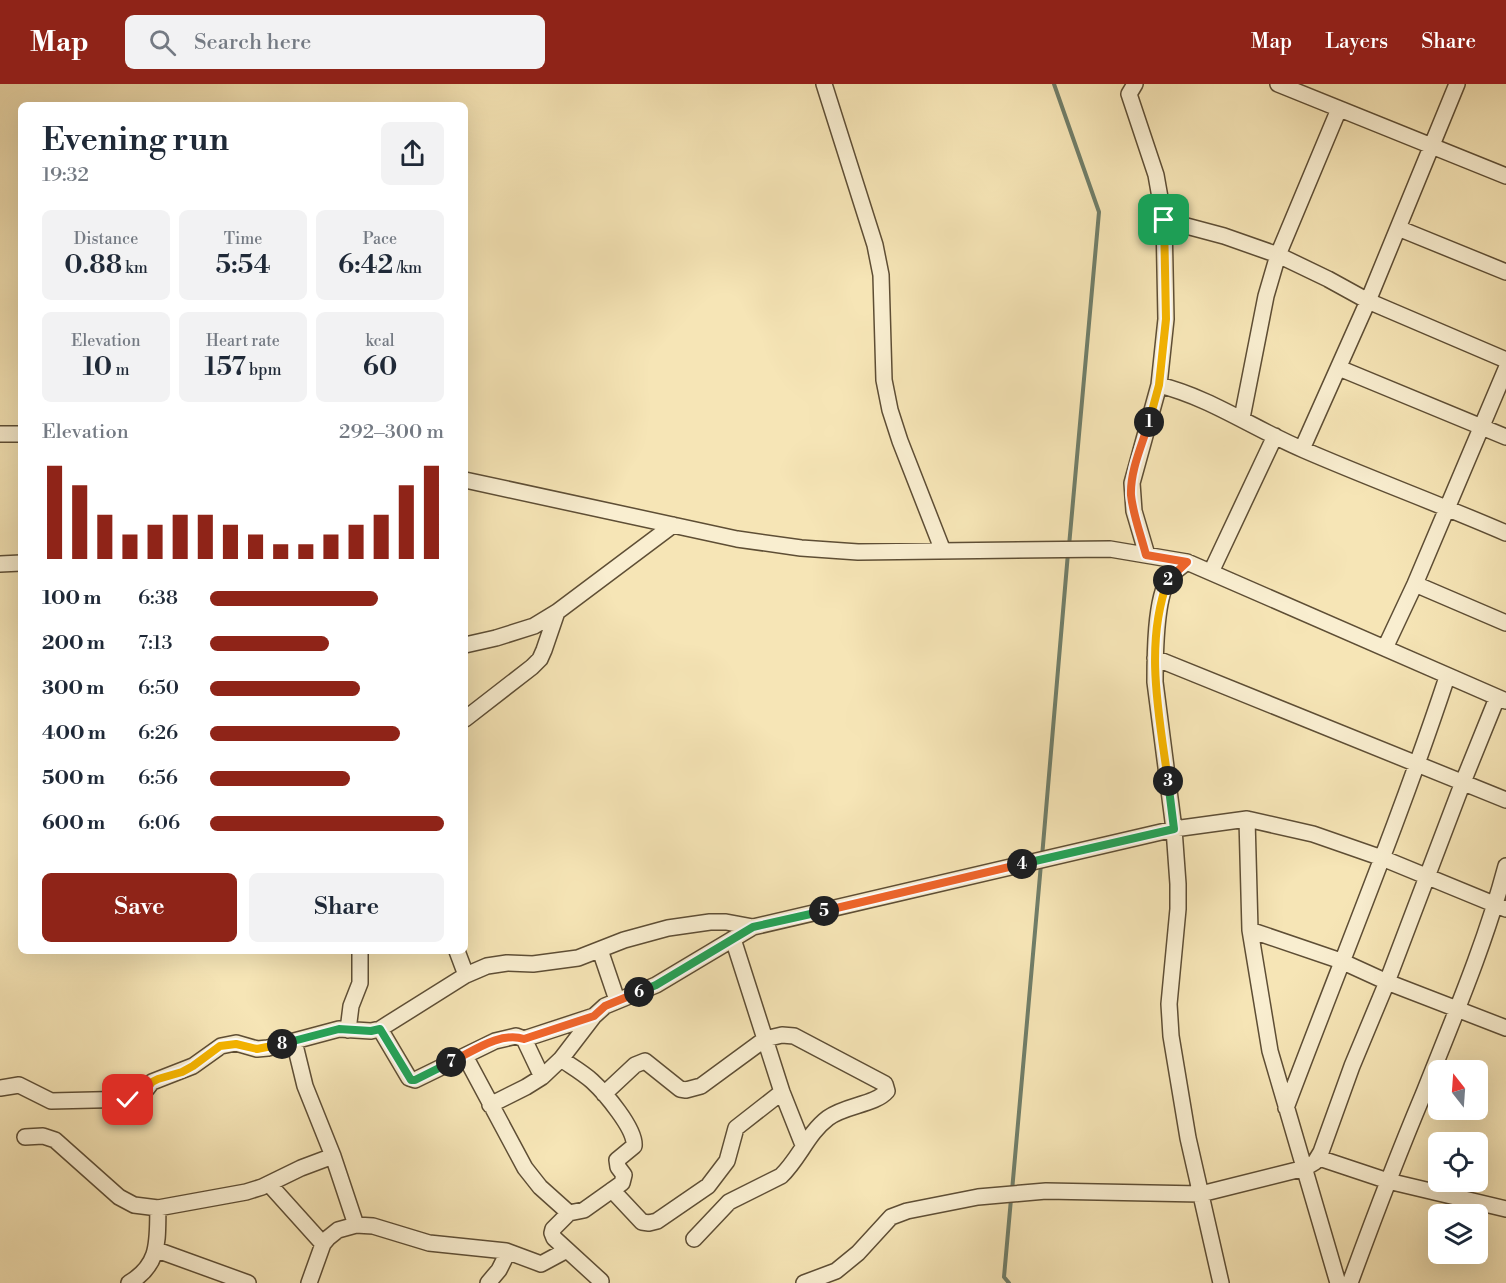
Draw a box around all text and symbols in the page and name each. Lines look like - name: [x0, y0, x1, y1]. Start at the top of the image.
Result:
- search box: [125, 15, 545, 69]
- text: Map: [30, 25, 89, 60]
- icon: search: [146, 26, 179, 59]
- text: Search here: [194, 29, 311, 56]
- text: Map: [1251, 29, 1292, 55]
- text: Layers: [1325, 29, 1388, 55]
- text: Share: [1421, 29, 1476, 55]
- text: Evening run: [42, 120, 229, 161]
- button: share: [381, 122, 444, 185]
- text: 19:32: [42, 163, 89, 188]
- pin: [1138, 194, 1189, 245]
- icon: arrive: [1147, 203, 1180, 236]
- text: Distance: [74, 229, 138, 249]
- text: Time: [224, 229, 262, 249]
- text: Pace: [363, 229, 397, 249]
- text: 0.88: [64, 249, 122, 281]
- text: 5:54: [216, 249, 270, 281]
- text: 6:42: [338, 249, 393, 281]
- text: km: [122, 258, 148, 278]
- text: /km: [393, 258, 422, 278]
- text: Elevation: [71, 331, 141, 351]
- text: Heart rate: [206, 331, 280, 351]
- text: kcal: [365, 331, 395, 351]
- text: 10: [83, 351, 112, 383]
- text: 157: [205, 351, 246, 383]
- text: 60: [363, 351, 397, 383]
- text: m: [112, 360, 129, 380]
- text: bpm: [246, 360, 282, 380]
- pin: 1: [1134, 407, 1164, 437]
- text: 1: [1145, 412, 1153, 432]
- text: Elevation: [42, 420, 129, 445]
- text: 292–300 m: [339, 420, 444, 445]
- pin: 2: [1153, 565, 1183, 595]
- text: 2: [1163, 570, 1173, 590]
- text: 100 m: [42, 586, 101, 611]
- text: 6:38: [138, 586, 178, 611]
- text: 200 m: [42, 631, 105, 656]
- text: 7:13: [138, 631, 173, 656]
- text: 300 m: [42, 676, 105, 701]
- text: 6:50: [138, 676, 179, 701]
- text: 400 m: [42, 721, 106, 746]
- text: 6:26: [138, 721, 178, 746]
- text: 500 m: [42, 766, 105, 791]
- text: 6:56: [138, 766, 178, 791]
- pin: 3: [1153, 766, 1183, 796]
- text: 3: [1163, 771, 1173, 791]
- text: 600 m: [42, 811, 105, 836]
- text: 6:06: [138, 811, 180, 836]
- pin: 4: [1007, 849, 1037, 879]
- text: 4: [1017, 854, 1027, 874]
- button: Save: [42, 873, 237, 942]
- button: Share: [249, 873, 444, 942]
- pin: 5: [809, 896, 839, 926]
- text: 5: [819, 901, 829, 921]
- pin: 6: [624, 977, 654, 1007]
- text: 6: [634, 982, 644, 1002]
- pin: 8: [267, 1029, 297, 1059]
- text: 8: [277, 1034, 287, 1054]
- pin: 7: [436, 1047, 466, 1077]
- text: 7: [446, 1052, 456, 1072]
- north arrow: [1428, 1060, 1488, 1120]
- map controls: [1428, 1060, 1488, 1264]
- pin: [102, 1074, 153, 1125]
- icon: check: [111, 1083, 144, 1116]
- button: locate: [1428, 1132, 1488, 1192]
- button: layers: [1428, 1204, 1488, 1264]

